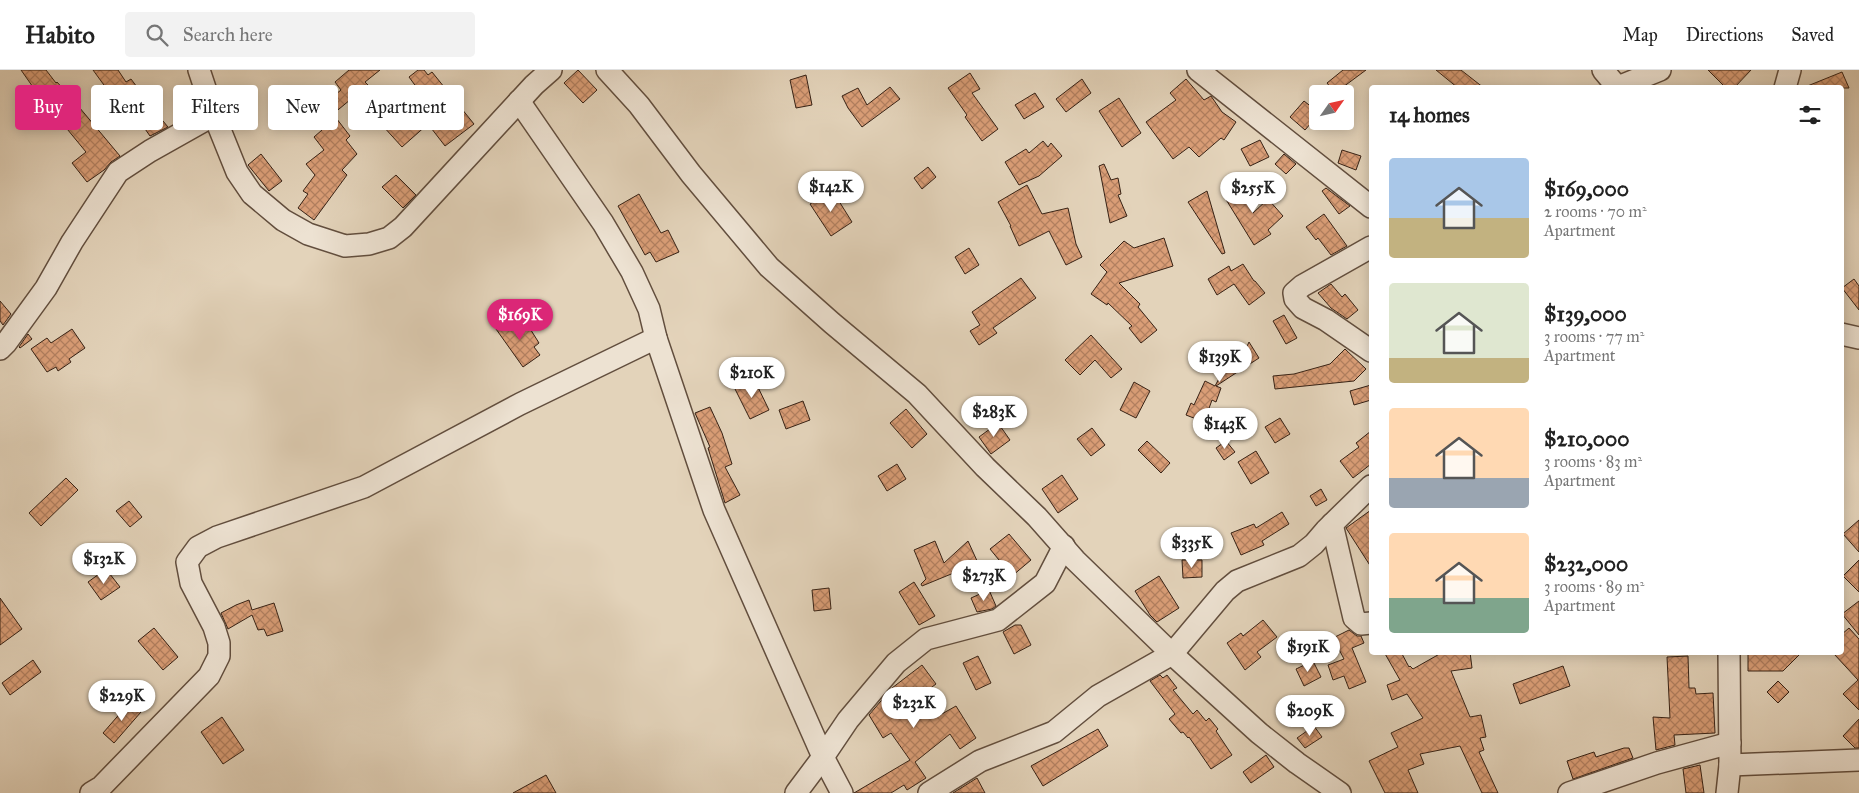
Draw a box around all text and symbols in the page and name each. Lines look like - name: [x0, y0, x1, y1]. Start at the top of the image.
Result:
- search box: [125, 12, 475, 57]
- text: Habito: [25, 20, 95, 50]
- icon: search: [143, 21, 171, 49]
- text: Search here: [183, 23, 273, 46]
- text: Map: [1622, 24, 1658, 46]
- text: Directions: [1686, 24, 1763, 46]
- text: Saved: [1791, 24, 1834, 46]
- chip: Buy: [15, 85, 81, 130]
- chip: Rent: [91, 85, 163, 130]
- chip: Filters: [173, 85, 258, 130]
- chip: New: [268, 85, 338, 130]
- chip: Apartment: [348, 85, 464, 130]
- north arrow: [1309, 85, 1354, 130]
- map controls: [1309, 85, 1354, 130]
- icon: filters: [1796, 101, 1824, 129]
- text: 14 homes: [1389, 102, 1470, 128]
- pin: $142K: [796, 170, 866, 213]
- pin: $255K: [1218, 172, 1288, 214]
- text: $169,000: [1544, 176, 1629, 202]
- text: $142K: [809, 177, 853, 196]
- text: $255K: [1231, 178, 1275, 197]
- icon: home: [1429, 178, 1489, 238]
- text: 2 rooms · 70 m²: [1544, 202, 1647, 221]
- text: Apartment: [1544, 221, 1616, 240]
- pin: $169K: [485, 298, 555, 341]
- text: $139,000: [1544, 301, 1627, 327]
- icon: home: [1429, 303, 1489, 363]
- text: $169K: [498, 305, 542, 324]
- text: 3 rooms · 77 m²: [1544, 327, 1644, 346]
- pin: $139K: [1185, 340, 1255, 383]
- text: Apartment: [1544, 346, 1616, 365]
- text: $139K: [1199, 347, 1241, 366]
- pin: $210K: [717, 356, 787, 399]
- text: $210K: [730, 363, 774, 382]
- pin: $283K: [959, 396, 1029, 438]
- text: $283K: [972, 402, 1016, 421]
- pin: $143K: [1190, 408, 1260, 450]
- text: $143K: [1204, 414, 1246, 433]
- text: $210,000: [1544, 426, 1629, 452]
- icon: home: [1429, 428, 1489, 488]
- text: 3 rooms · 83 m²: [1544, 452, 1642, 471]
- text: Apartment: [1544, 471, 1616, 490]
- pin: $335K: [1157, 526, 1227, 569]
- text: $335K: [1171, 533, 1213, 552]
- pin: $132K: [69, 542, 139, 585]
- text: $132K: [83, 549, 125, 568]
- text: $232,000: [1544, 551, 1628, 577]
- icon: home: [1429, 553, 1489, 613]
- pin: $273K: [949, 560, 1019, 602]
- text: $273K: [962, 566, 1006, 585]
- text: 3 rooms · 89 m²: [1544, 577, 1644, 596]
- text: Apartment: [1544, 596, 1616, 615]
- pin: $191K: [1273, 630, 1343, 673]
- text: $191K: [1287, 637, 1329, 656]
- pin: $229K: [87, 680, 157, 722]
- text: $229K: [99, 686, 145, 705]
- pin: $232K: [879, 686, 949, 729]
- text: $232K: [892, 693, 936, 712]
- pin: $209K: [1275, 694, 1345, 737]
- text: $209K: [1287, 701, 1333, 720]

